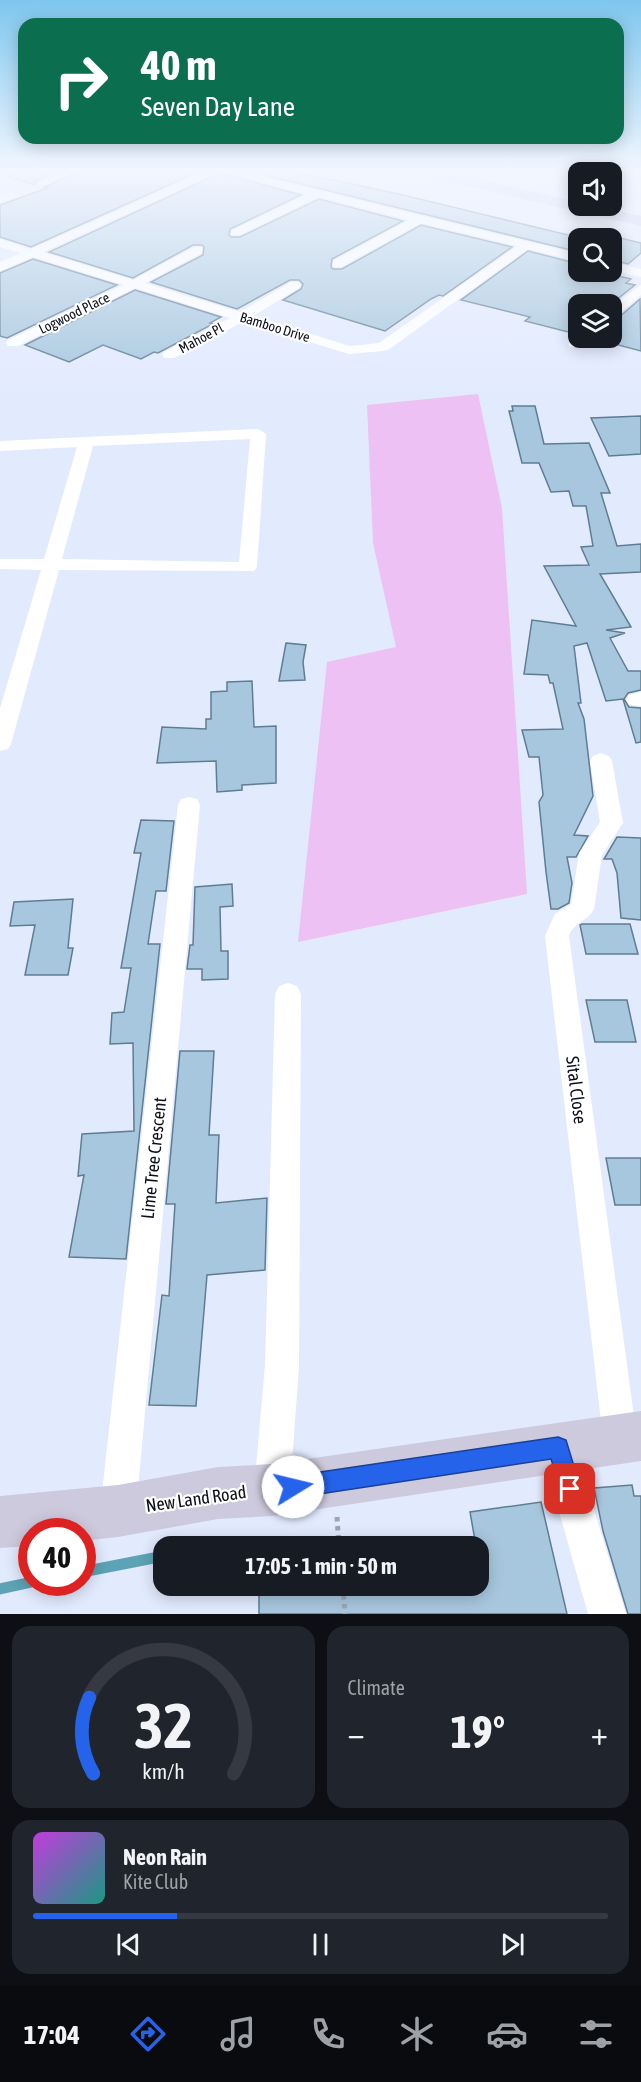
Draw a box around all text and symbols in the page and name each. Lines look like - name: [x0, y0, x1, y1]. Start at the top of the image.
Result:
- text: 40 m: [141, 41, 216, 89]
- icon: right: [42, 42, 120, 120]
- text: Seven Day Lane: [141, 91, 295, 122]
- map controls: [568, 162, 622, 348]
- button: sound: [568, 162, 622, 216]
- button: search: [568, 228, 622, 282]
- street label: Logwood Place: [36, 289, 112, 337]
- button: layers: [568, 294, 622, 348]
- street label: Bamboo Drive: [238, 309, 312, 345]
- street label: Mahoe Pl: [176, 320, 226, 356]
- street label: Sital Close: [562, 1055, 591, 1125]
- street label: Lime Tree Crescent: [137, 1096, 170, 1220]
- position arrow: [261, 1455, 325, 1519]
- pin: [544, 1463, 595, 1514]
- icon: arrive: [553, 1472, 586, 1505]
- street label: New Land Road: [144, 1481, 248, 1516]
- speed limit sign: 40: [18, 1518, 96, 1596]
- text: 17:05 · 1 min · 50 m: [245, 1553, 397, 1579]
- text: Climate: [348, 1676, 405, 1699]
- text: 32: [134, 1690, 193, 1761]
- text: 19°: [450, 1706, 505, 1758]
- text: −: [348, 1714, 365, 1752]
- text: +: [591, 1714, 608, 1752]
- text: km/h: [142, 1759, 185, 1784]
- text: Neon Rain: [123, 1844, 207, 1870]
- text: Kite Club: [123, 1870, 188, 1893]
- icon: previous: [112, 1928, 145, 1961]
- icon: pause: [304, 1928, 337, 1961]
- icon: next: [496, 1928, 529, 1961]
- icon: directions: [127, 2013, 169, 2055]
- icon: music: [217, 2013, 259, 2055]
- icon: phone: [307, 2013, 349, 2055]
- icon: climate: [396, 2013, 438, 2055]
- icon: car: [486, 2013, 528, 2055]
- icon: filters: [575, 2013, 617, 2055]
- text: 17:04: [24, 2019, 80, 2050]

